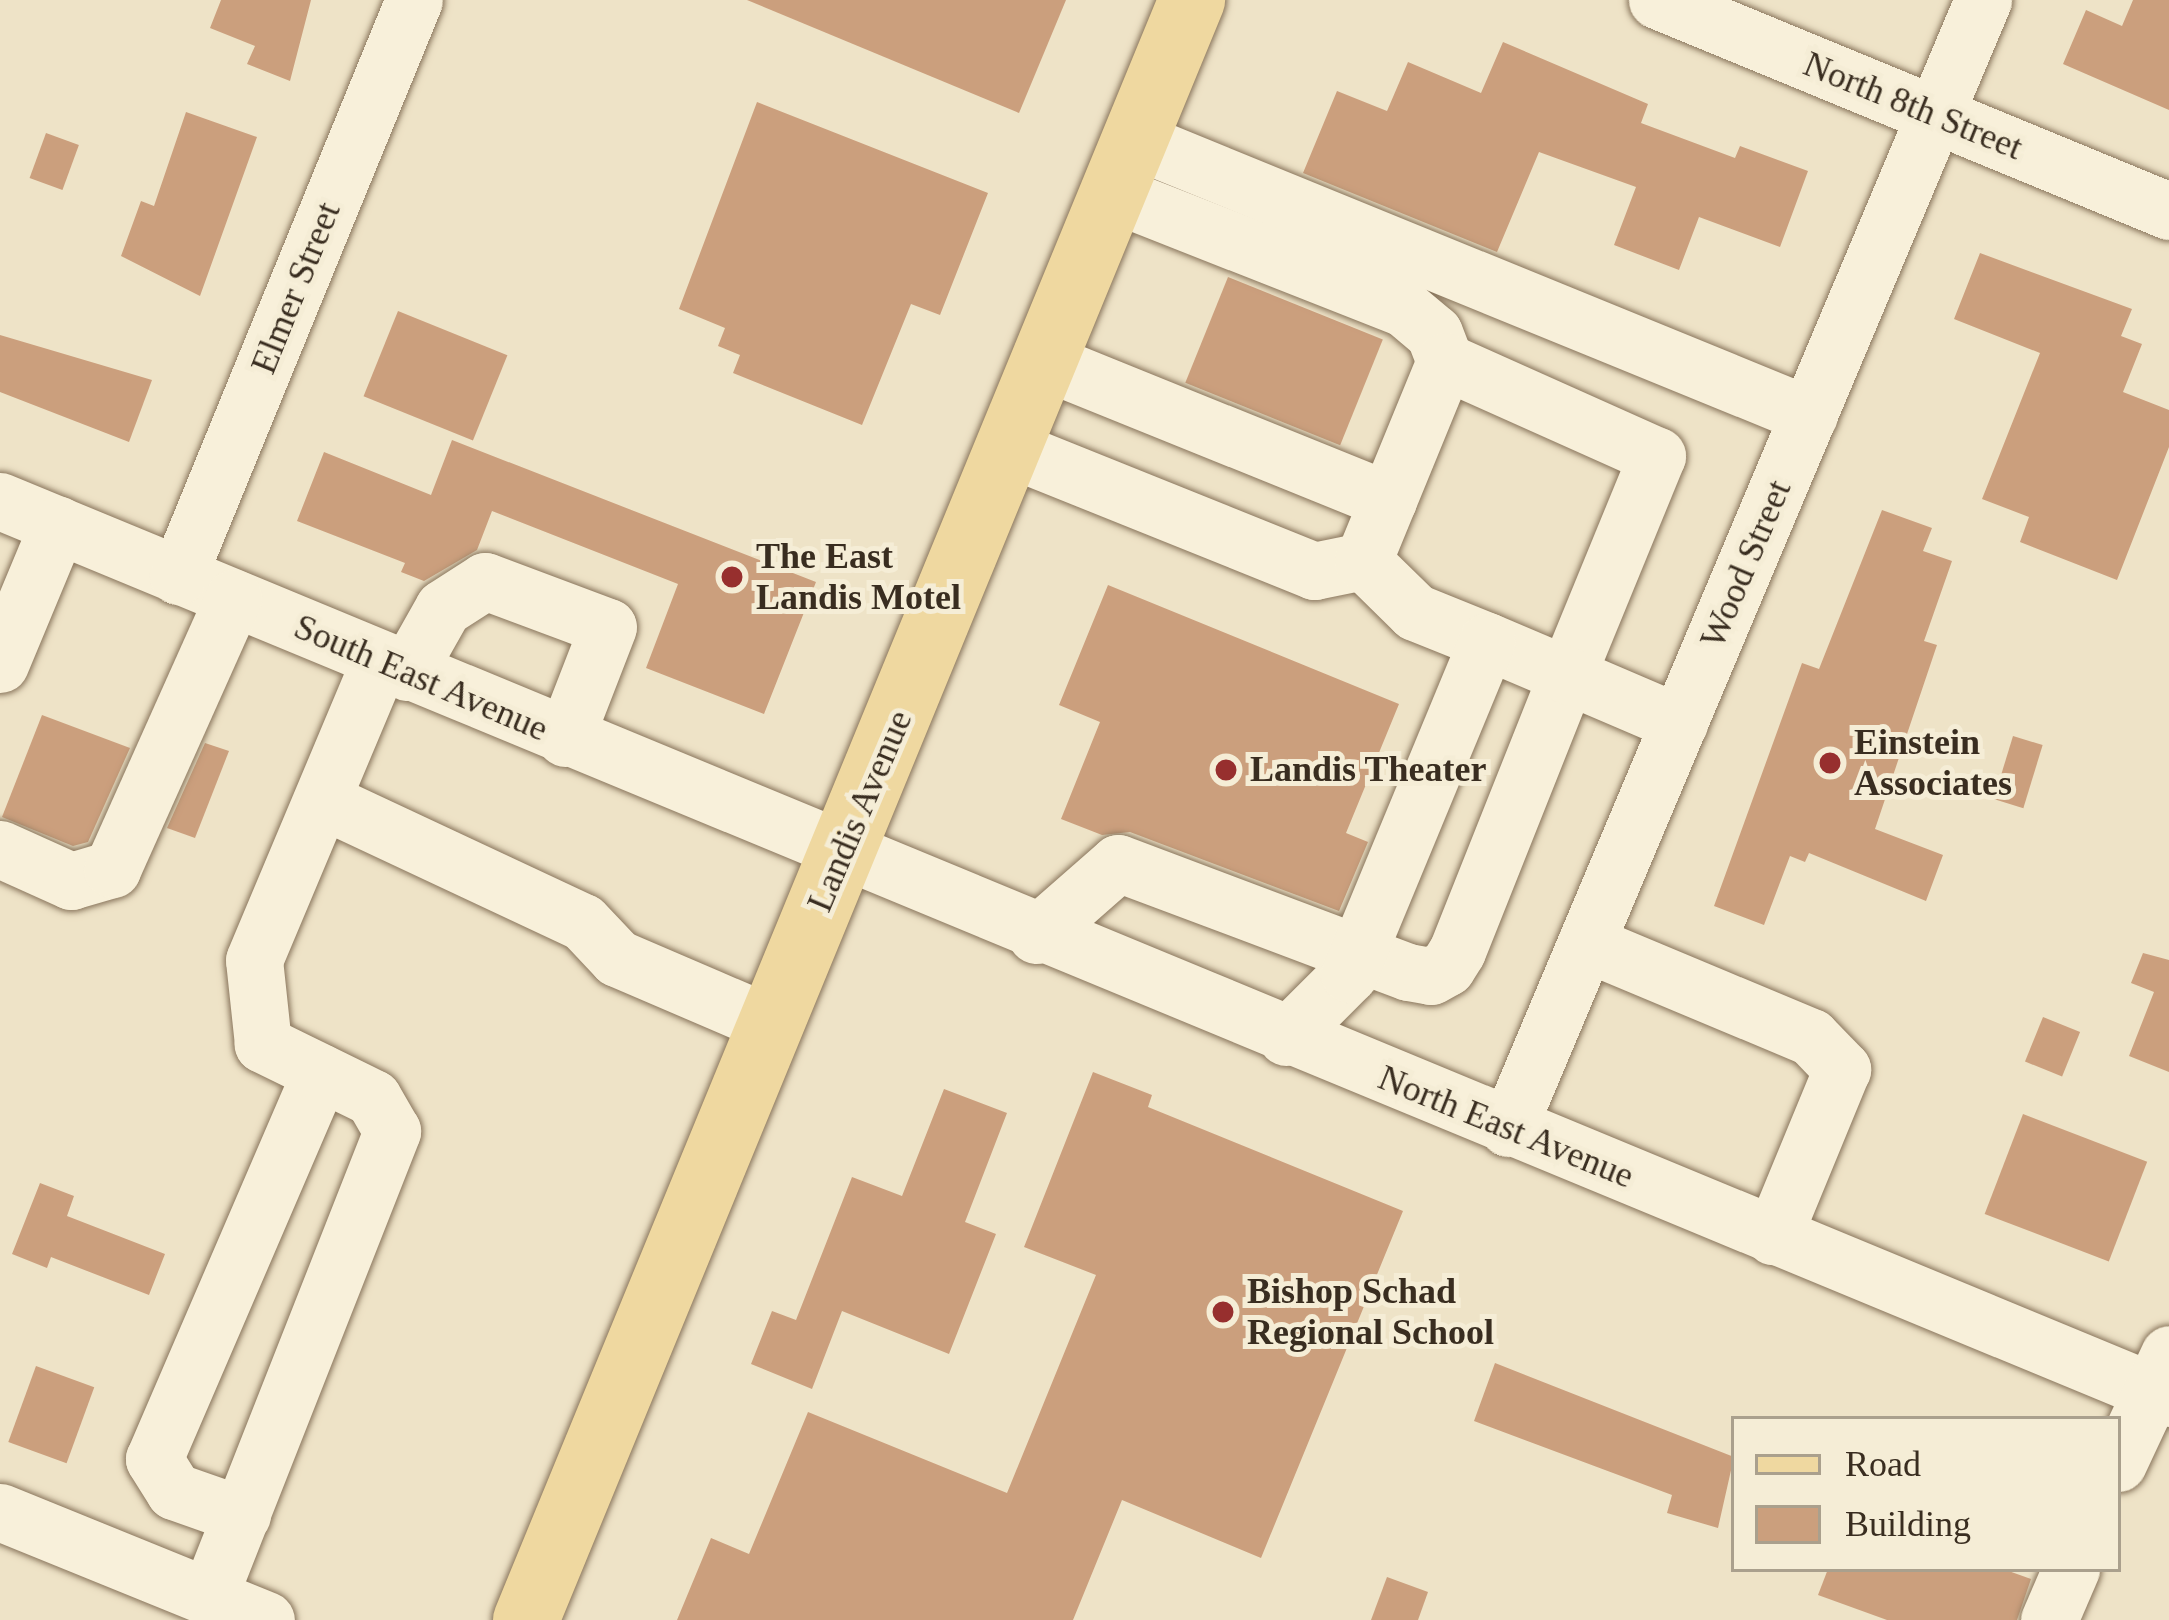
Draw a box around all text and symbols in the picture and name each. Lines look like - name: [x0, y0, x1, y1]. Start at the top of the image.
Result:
- street label: North 8th Street: [1797, 43, 2029, 169]
- street label: Elmer Street: [242, 196, 350, 380]
- street label: Wood Street: [1691, 474, 1801, 654]
- place label: The East Landis Motel: [756, 534, 961, 619]
- marker: The East Landis Motel: [719, 564, 745, 590]
- street label: South East Avenue: [287, 605, 555, 751]
- street label: Landis Avenue: [798, 703, 922, 919]
- place label: Einstein Associates: [1854, 720, 2012, 805]
- place label: Landis Theater: [1250, 748, 1487, 792]
- marker: Einstein Associates: [1817, 750, 1843, 776]
- marker: Landis Theater: [1213, 757, 1239, 783]
- street label: North East Avenue: [1371, 1056, 1641, 1198]
- place label: Bishop Schad Regional School: [1247, 1269, 1494, 1354]
- marker: Bishop Schad Regional School: [1210, 1299, 1236, 1325]
- legend: [1731, 1416, 2121, 1572]
- text: Road: [1845, 1444, 1921, 1484]
- text: Building: [1845, 1504, 1971, 1544]

